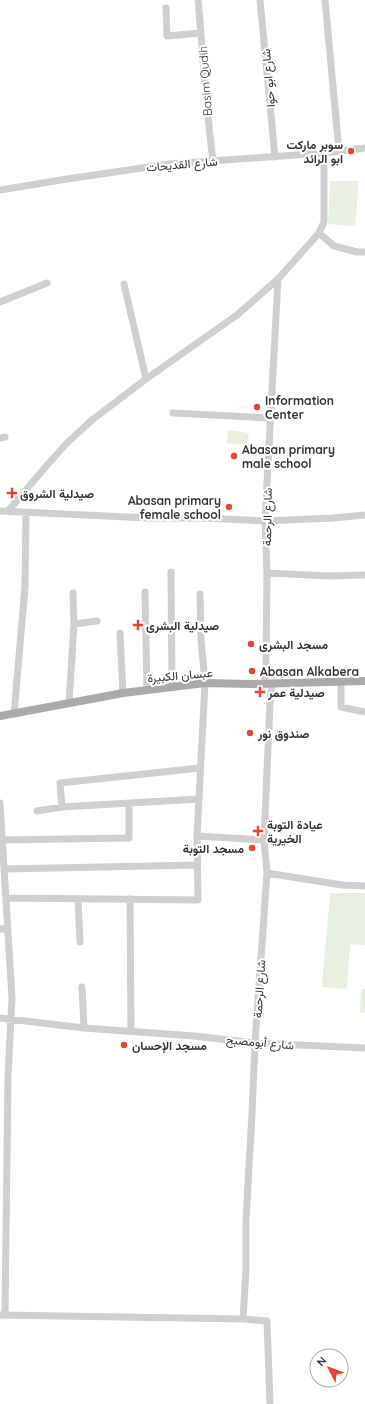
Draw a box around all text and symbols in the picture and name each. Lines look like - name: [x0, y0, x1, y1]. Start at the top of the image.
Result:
- street label: Basim Qudih: [195, 45, 215, 117]
- street label: شارع ابو حوا: [258, 48, 280, 108]
- place label: سوبر ماركت ابو الرائد: [286, 137, 343, 167]
- marker: سوبر ماركت ابو الرائد: [346, 146, 356, 156]
- street label: شارع القديحات: [146, 153, 218, 177]
- place label: Information Center: [265, 393, 334, 422]
- marker: Information Center: [252, 402, 262, 412]
- place label: Abasan primary male school: [242, 442, 335, 471]
- marker: Abasan primary male school: [229, 451, 239, 461]
- place label: صيدلية الشروق: [20, 486, 94, 502]
- marker: صيدلية الشروق: [7, 488, 17, 498]
- street label: شارع الرحمة: [259, 488, 277, 546]
- place label: Abasan primary female school: [128, 493, 221, 522]
- marker: Abasan primary female school: [224, 502, 234, 512]
- place label: صيدلية البشرى: [146, 618, 219, 634]
- marker: صيدلية البشرى: [133, 620, 143, 630]
- place label: مسجد البشرى: [259, 637, 329, 653]
- marker: مسجد البشرى: [246, 639, 256, 649]
- place label: Abasan Alkabera: [260, 664, 359, 679]
- street label: عبسان الكبيرة: [147, 665, 213, 686]
- marker: Abasan Alkabera: [247, 666, 257, 676]
- place label: صيدلية عمر: [267, 685, 325, 701]
- marker: صيدلية عمر: [255, 687, 265, 697]
- place label: صندوق نور: [257, 726, 310, 742]
- marker: صندوق نور: [245, 728, 255, 738]
- place label: عيادة التوبة الخيرية: [267, 817, 323, 847]
- marker: عيادة التوبة الخيرية: [252, 825, 264, 837]
- place label: مسجد التوبة: [183, 841, 244, 857]
- marker: مسجد التوبة: [247, 843, 257, 853]
- street label: شارع الرحمة: [249, 959, 271, 1019]
- street label: شارع أبومصبح: [225, 1032, 295, 1054]
- place label: مسجد الإحسان: [132, 1038, 207, 1054]
- marker: مسجد الإحسان: [119, 1040, 129, 1050]
- north arrow: [309, 1348, 349, 1388]
- text: N: [314, 1354, 329, 1369]

